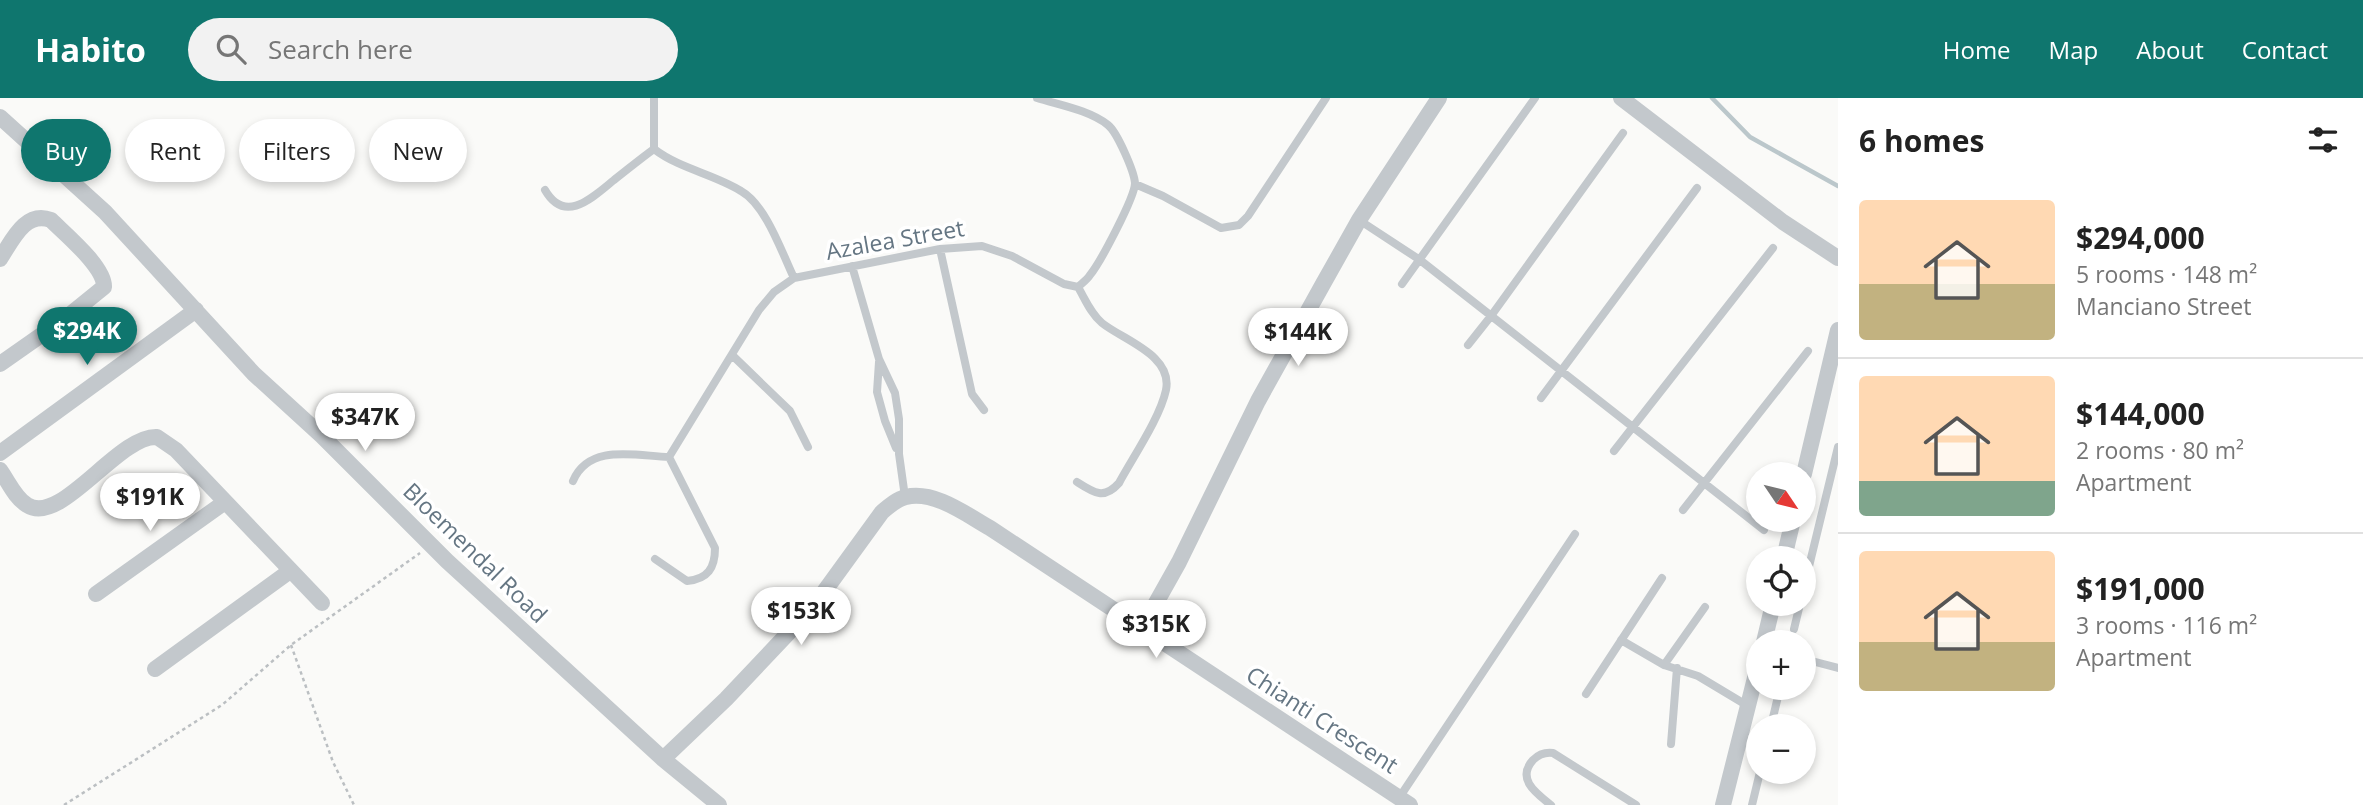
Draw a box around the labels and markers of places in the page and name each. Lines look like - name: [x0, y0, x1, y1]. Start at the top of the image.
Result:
- pin: $294K: [38, 308, 136, 367]
- pin: $144K: [1249, 308, 1347, 368]
- pin: $347K: [316, 394, 414, 453]
- pin: $191K: [101, 474, 199, 533]
- pin: $153K: [752, 588, 850, 647]
- pin: $315K: [1107, 601, 1205, 660]

